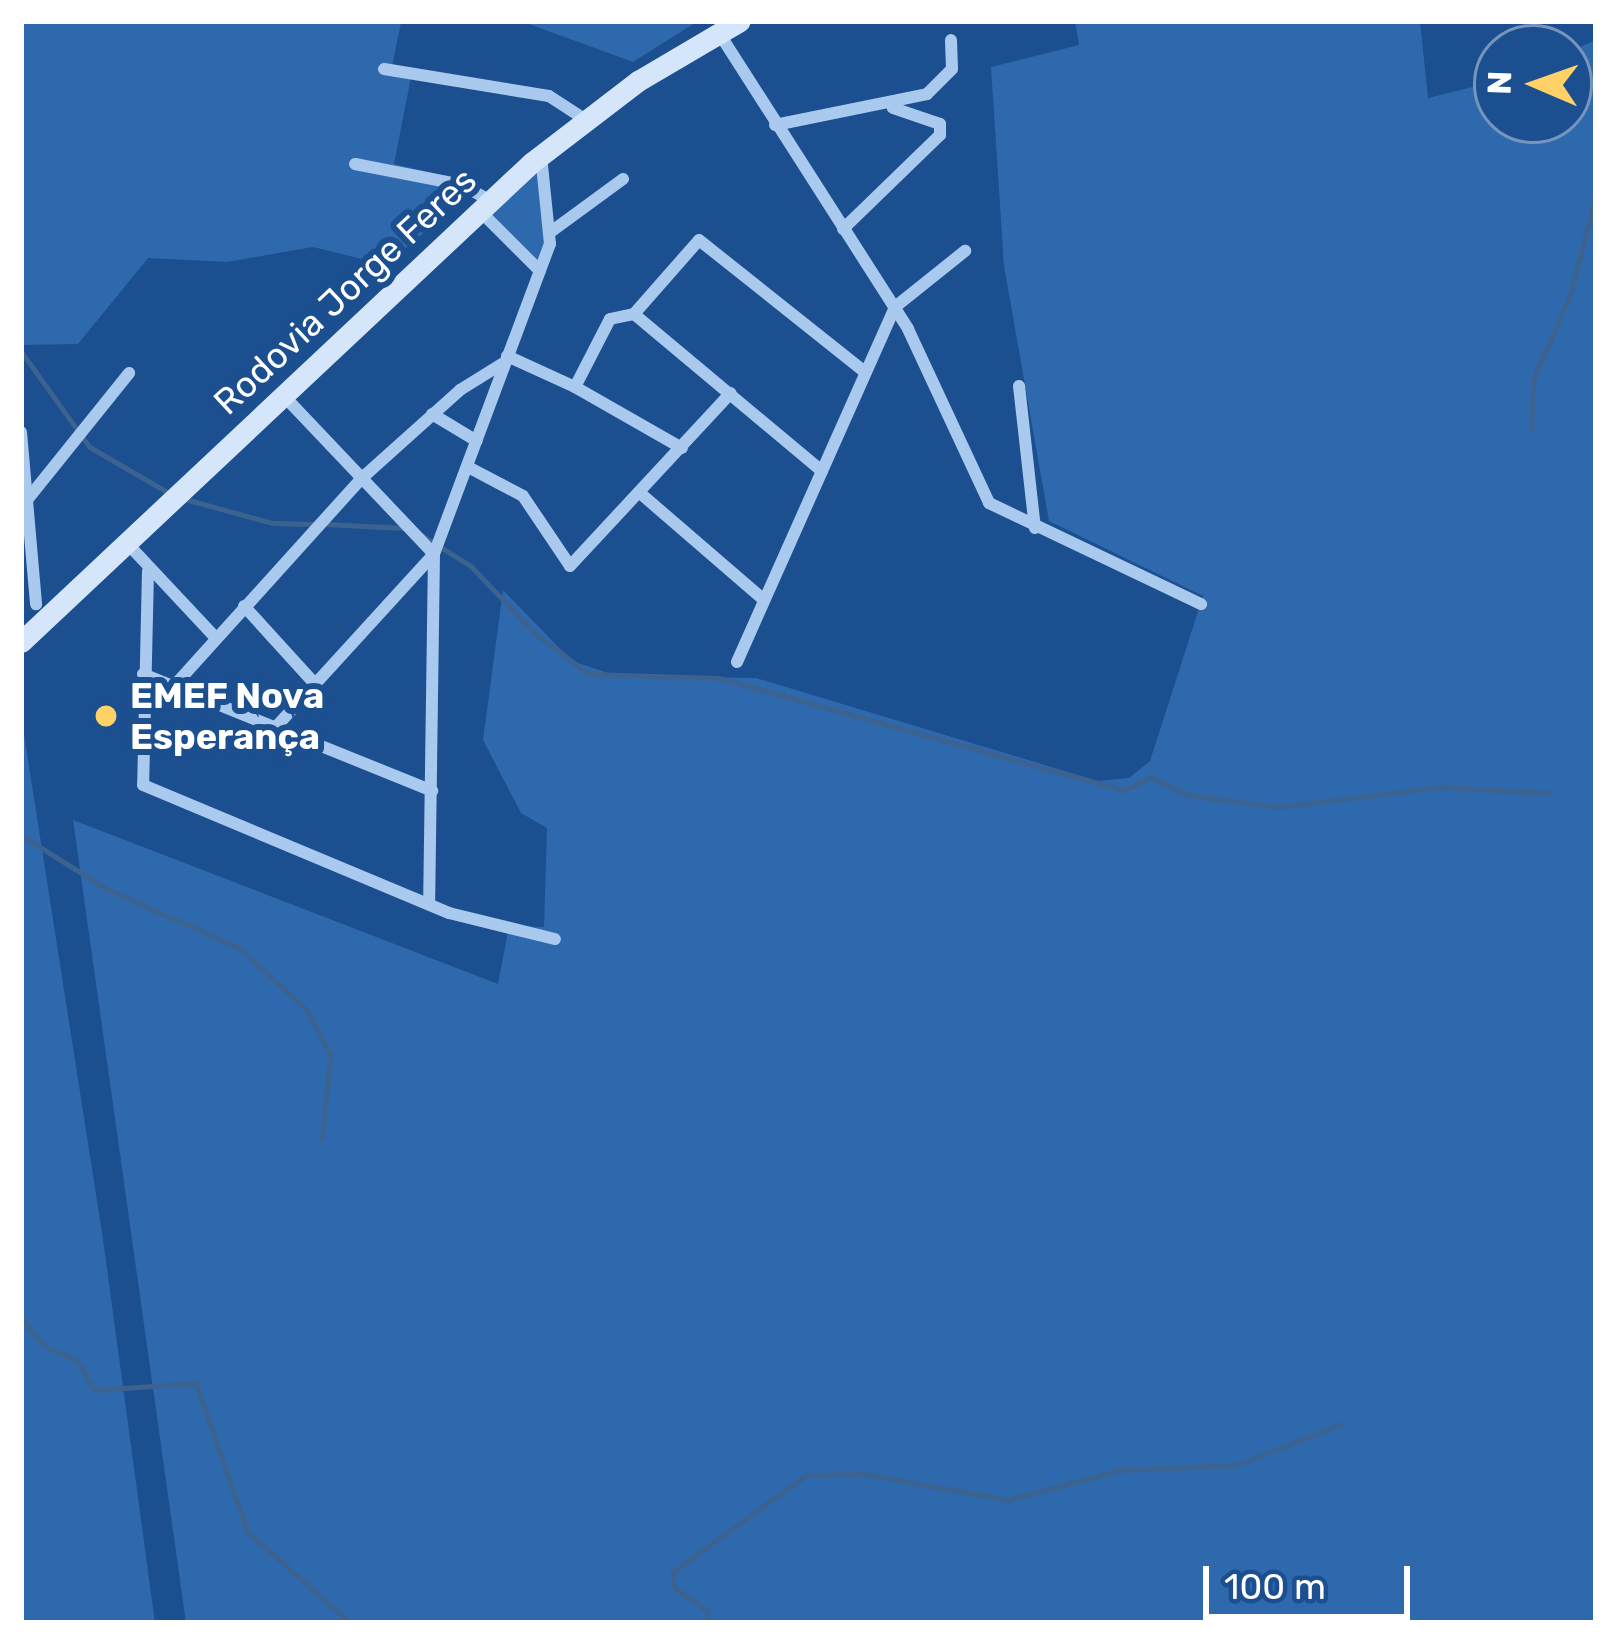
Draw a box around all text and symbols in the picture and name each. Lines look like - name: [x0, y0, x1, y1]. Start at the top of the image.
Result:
- north arrow: [1473, 24, 1593, 144]
- text: N: [1480, 70, 1519, 95]
- street label: Rodovia Jorge Feres: [205, 158, 485, 424]
- place label: EMEF Nova Esperança: [130, 673, 325, 758]
- marker: EMEF Nova Esperança: [93, 703, 119, 729]
- scale bar: [1209, 1542, 1416, 1616]
- text: 100 m: [1224, 1565, 1326, 1608]

